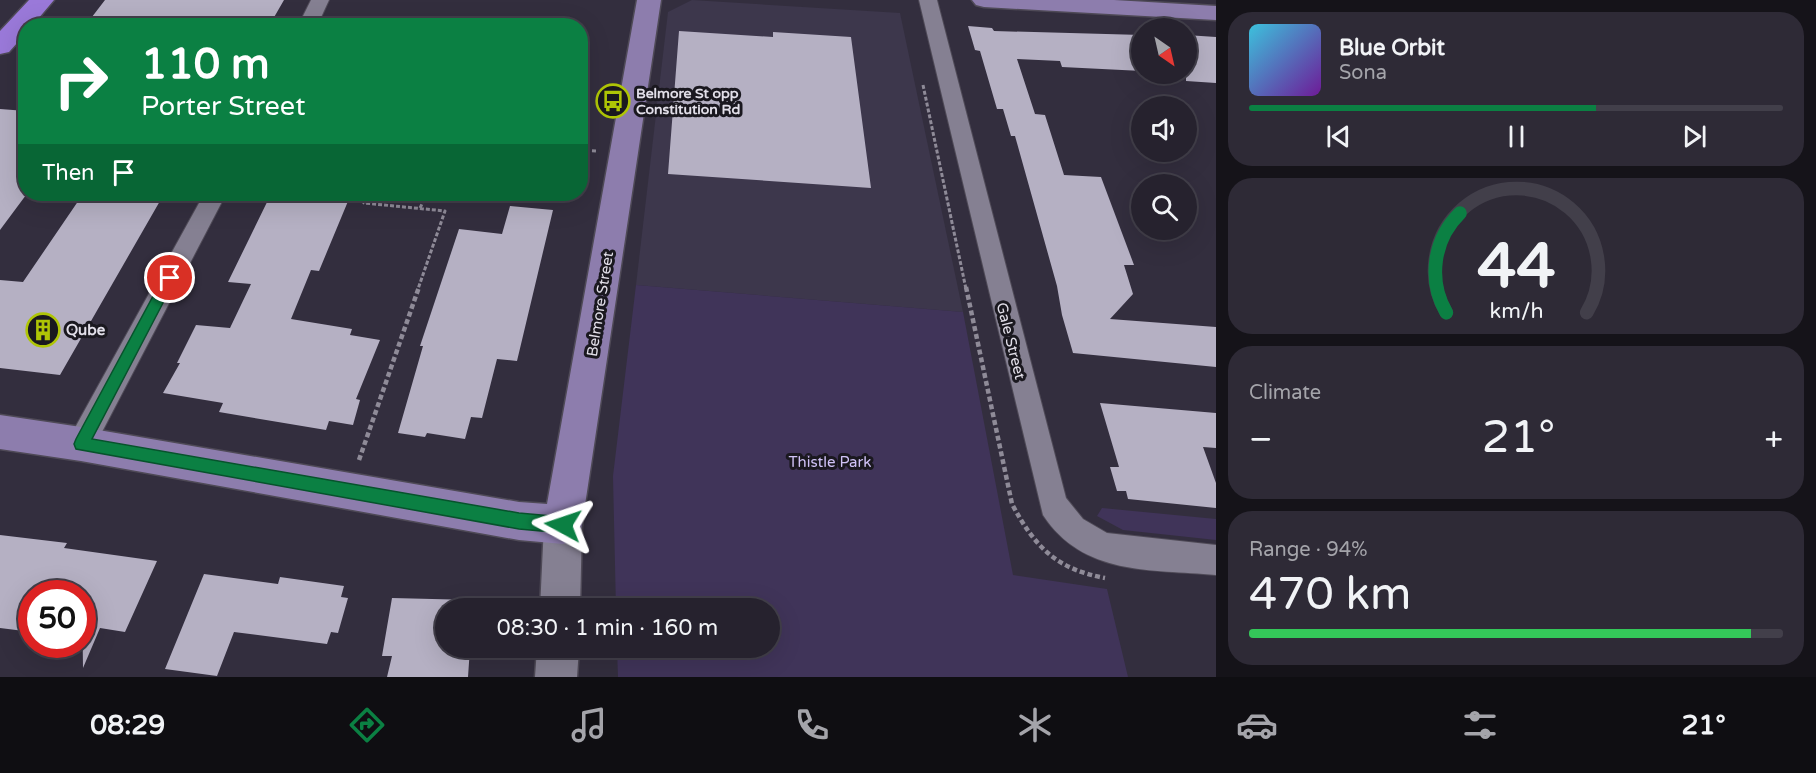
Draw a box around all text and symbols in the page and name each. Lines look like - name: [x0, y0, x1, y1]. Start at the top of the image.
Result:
- north arrow: [1131, 18, 1197, 84]
- map controls: [1131, 18, 1197, 240]
- text: Blue Orbit: [1339, 35, 1445, 61]
- text: 110 m: [141, 39, 270, 90]
- icon: right: [42, 42, 120, 120]
- text: Sona: [1339, 61, 1387, 85]
- bus stop icon: Belmore St opp Constitution Rd: [595, 83, 631, 119]
- place label: Belmore St opp Constitution Rd: [636, 85, 740, 118]
- text: Porter Street: [141, 90, 305, 123]
- button: sound: [1131, 96, 1197, 162]
- icon: previous: [1322, 120, 1355, 153]
- icon: pause: [1500, 120, 1533, 153]
- icon: next: [1678, 120, 1711, 153]
- icon: arrive: [107, 156, 140, 189]
- text: Then: [42, 160, 95, 186]
- button: search: [1131, 174, 1197, 240]
- text: 44: [1477, 230, 1555, 305]
- street label: Belmore Street: [583, 250, 617, 358]
- pin: [144, 252, 195, 303]
- icon: arrive: [153, 261, 186, 294]
- text: km/h: [1489, 298, 1543, 324]
- street label: Gale Street: [993, 301, 1029, 382]
- building icon: Qube: [25, 312, 61, 348]
- place label: Qube: [66, 321, 106, 339]
- text: Climate: [1249, 381, 1321, 405]
- text: 21°: [1482, 411, 1555, 465]
- text: −: [1249, 420, 1273, 459]
- text: +: [1764, 420, 1783, 459]
- park label: Thistle Park: [789, 453, 871, 471]
- position arrow: [531, 493, 595, 557]
- text: Range · 94%: [1249, 538, 1368, 562]
- text: 470 km: [1249, 568, 1411, 622]
- speed limit sign: 50: [18, 580, 96, 658]
- text: 08:30 · 1 min · 160 m: [497, 615, 718, 641]
- icon: directions: [346, 704, 388, 746]
- icon: music: [568, 704, 610, 746]
- icon: phone: [791, 704, 833, 746]
- icon: climate: [1014, 704, 1056, 746]
- icon: car: [1236, 704, 1278, 746]
- icon: filters: [1459, 704, 1501, 746]
- text: 08:29: [90, 709, 165, 742]
- text: 21°: [1682, 709, 1726, 742]

